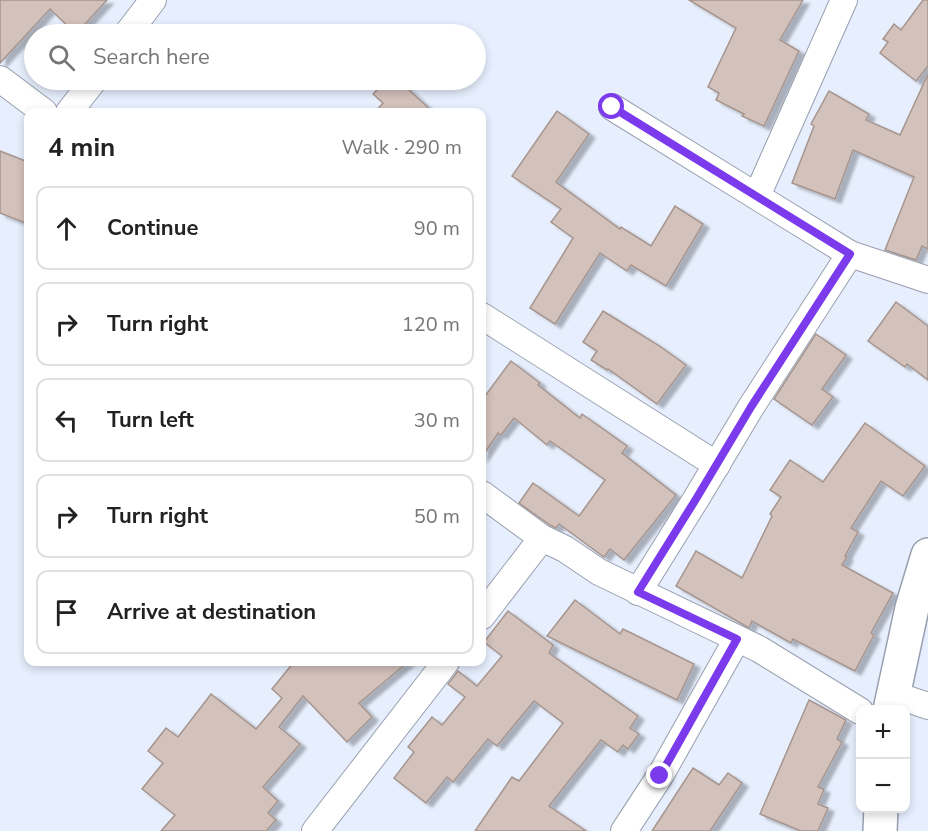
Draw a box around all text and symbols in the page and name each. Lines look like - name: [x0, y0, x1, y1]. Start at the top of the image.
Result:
- search box: [24, 24, 486, 90]
- icon: search: [45, 41, 78, 74]
- text: Search here: [93, 42, 210, 72]
- route start: [598, 93, 624, 119]
- text: 4 min: [48, 130, 115, 165]
- text: Walk · 290 m: [342, 134, 462, 161]
- icon: ahead: [50, 212, 83, 245]
- text: Continue: [107, 213, 198, 243]
- text: 90 m: [414, 215, 460, 242]
- icon: right: [50, 308, 83, 341]
- text: Turn right: [107, 309, 208, 339]
- text: 120 m: [402, 311, 460, 338]
- icon: left: [50, 404, 83, 437]
- text: Turn left: [107, 405, 194, 435]
- text: 30 m: [414, 407, 460, 434]
- icon: right: [50, 500, 83, 533]
- text: Turn right: [107, 501, 208, 531]
- text: 50 m: [414, 503, 460, 530]
- icon: arrive: [50, 596, 83, 629]
- text: Arrive at destination: [107, 597, 316, 627]
- map controls: [856, 705, 910, 813]
- button: +: [856, 705, 910, 759]
- button: −: [856, 759, 910, 813]
- route end: [646, 762, 672, 788]

